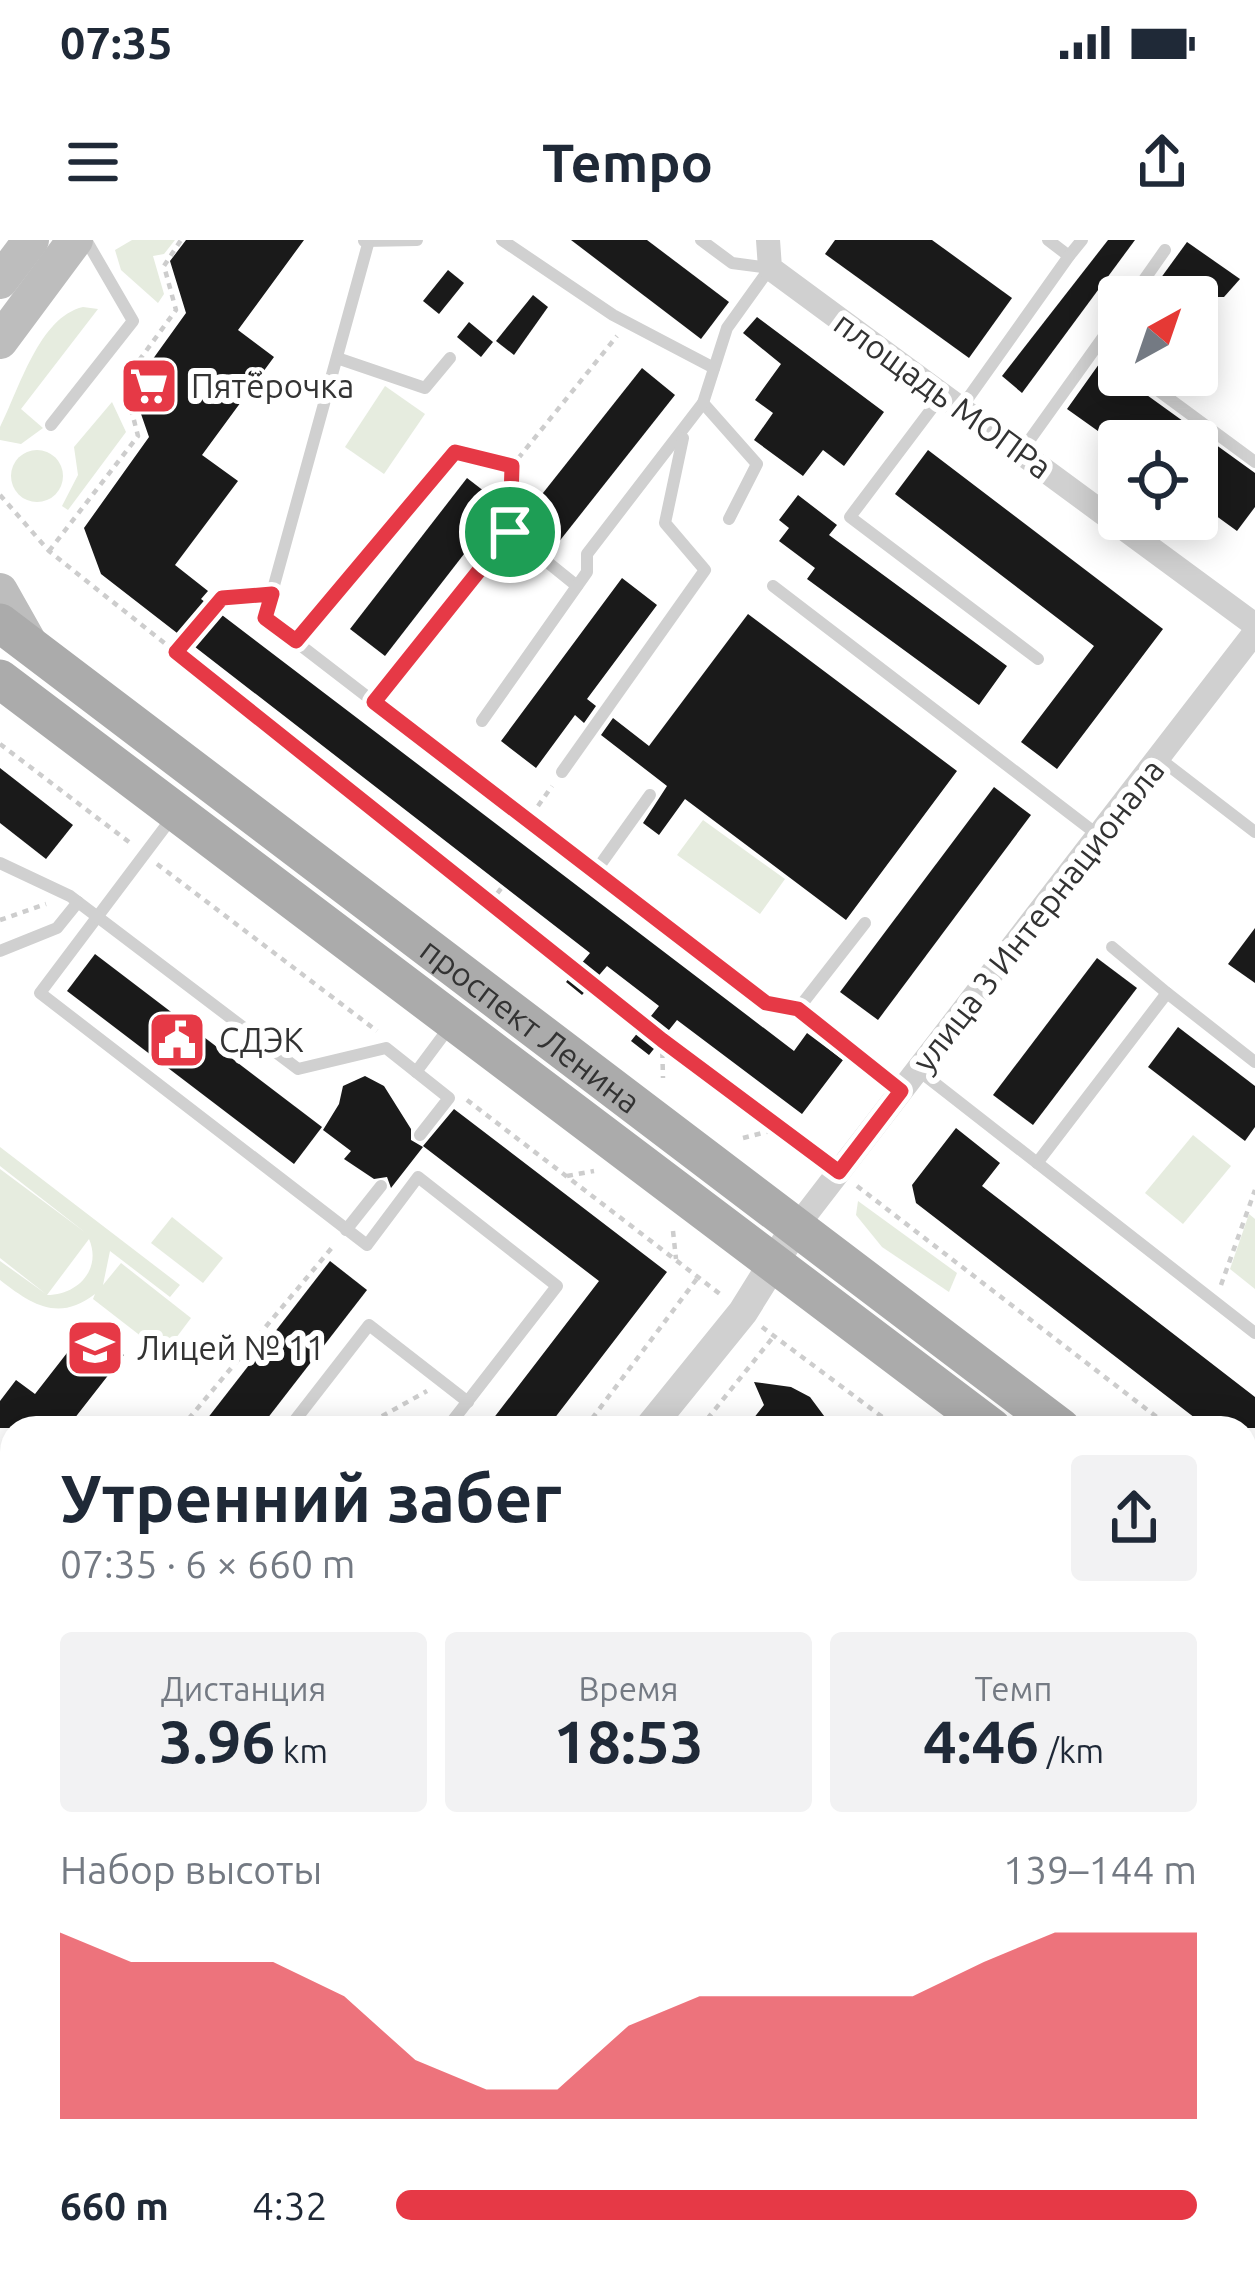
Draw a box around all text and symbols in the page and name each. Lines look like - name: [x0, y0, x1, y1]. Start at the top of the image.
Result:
- text: 07:35: [60, 17, 173, 68]
- icon: menu: [60, 129, 126, 195]
- icon: share: [1129, 129, 1195, 195]
- text: Tempo: [542, 132, 713, 192]
- north arrow: [1098, 276, 1218, 396]
- map controls: [1098, 276, 1218, 540]
- street label: площадь МОПРа: [828, 304, 1059, 486]
- supermarket icon: Пятёрочка: [118, 355, 180, 417]
- place label: Пятёрочка: [191, 367, 354, 404]
- button: locate: [1098, 420, 1218, 540]
- pin: [459, 481, 561, 583]
- icon: arrive: [477, 499, 543, 565]
- street label: улица 3 Интернационала: [904, 751, 1171, 1078]
- street label: проспект Ленина: [414, 930, 648, 1120]
- public building icon: СДЭК: [146, 1009, 208, 1071]
- place label: СДЭК: [219, 1021, 304, 1058]
- school or university icon: Лицей № 11: [64, 1317, 126, 1379]
- place label: Лицей № 11: [137, 1329, 325, 1366]
- button: share: [1071, 1455, 1197, 1581]
- text: Утренний забег: [60, 1460, 562, 1534]
- text: 07:35 · 6 × 660 m: [60, 1542, 355, 1585]
- text: Дистанция: [161, 1670, 326, 1707]
- text: Время: [578, 1670, 679, 1707]
- text: Темп: [974, 1670, 1053, 1707]
- text: 3.96: [159, 1707, 275, 1774]
- text: 18:53: [553, 1707, 704, 1774]
- text: 4:46: [923, 1707, 1039, 1774]
- text: km: [275, 1732, 328, 1769]
- text: /km: [1039, 1732, 1104, 1769]
- text: Набор высоты: [60, 1848, 322, 1891]
- text: 139–144 m: [1003, 1848, 1197, 1891]
- text: 660 m: [60, 2184, 169, 2227]
- text: 4:32: [252, 2184, 328, 2227]

